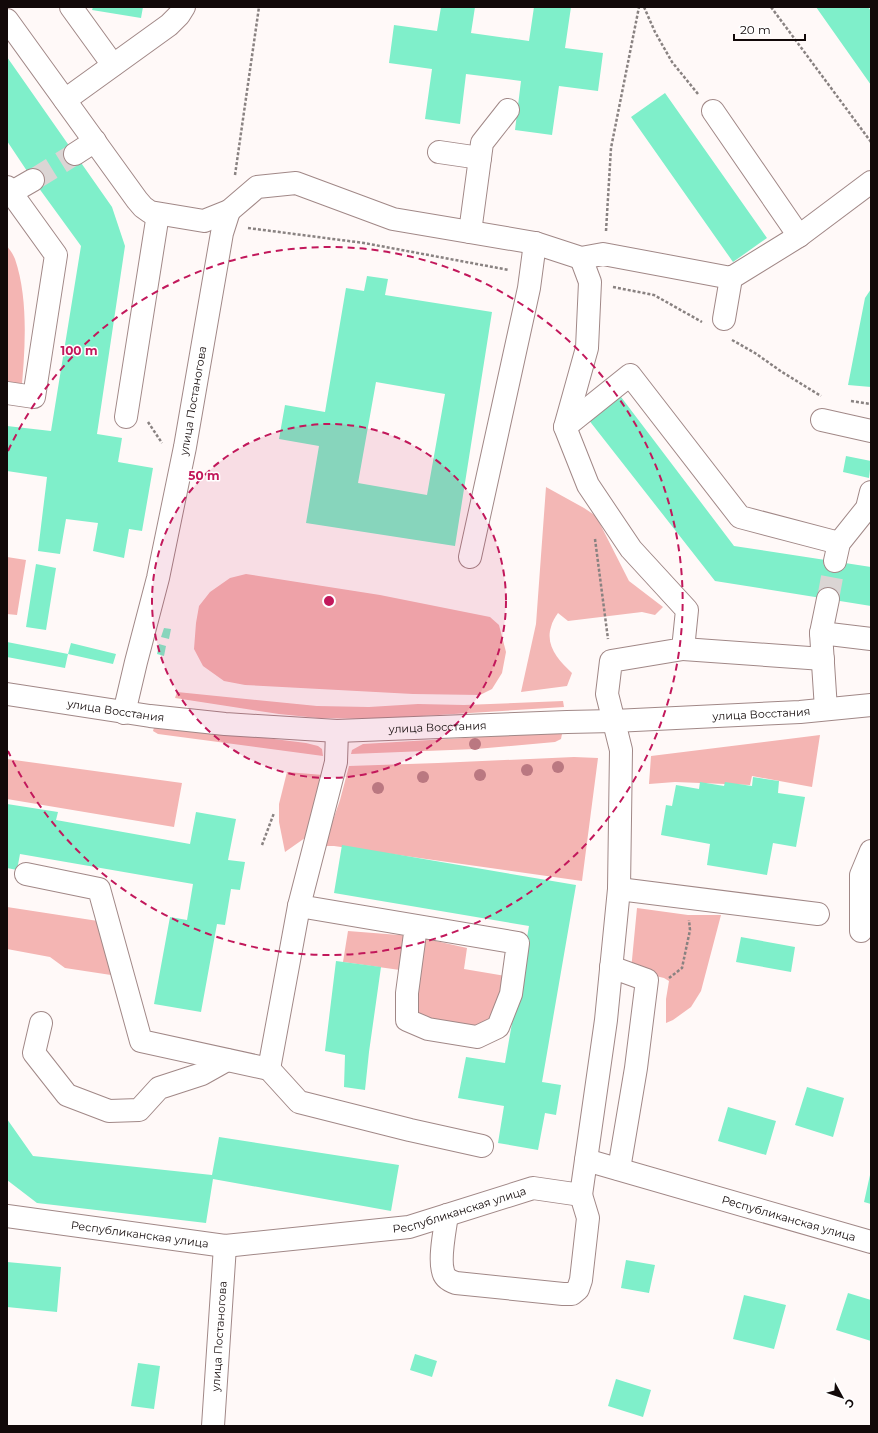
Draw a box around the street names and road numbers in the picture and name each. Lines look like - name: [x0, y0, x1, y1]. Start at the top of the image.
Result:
- street label: улица Постаногова: [176, 345, 209, 457]
- street label: улица Восстания: [65, 696, 165, 724]
- street label: улица Восстания: [711, 704, 811, 723]
- street label: улица Восстания: [387, 718, 487, 736]
- street label: Республиканская улица: [392, 1184, 528, 1236]
- street label: Республиканская улица: [720, 1192, 857, 1244]
- street label: Республиканская улица: [70, 1218, 210, 1251]
- street label: улица Постаногова: [208, 1281, 230, 1393]

